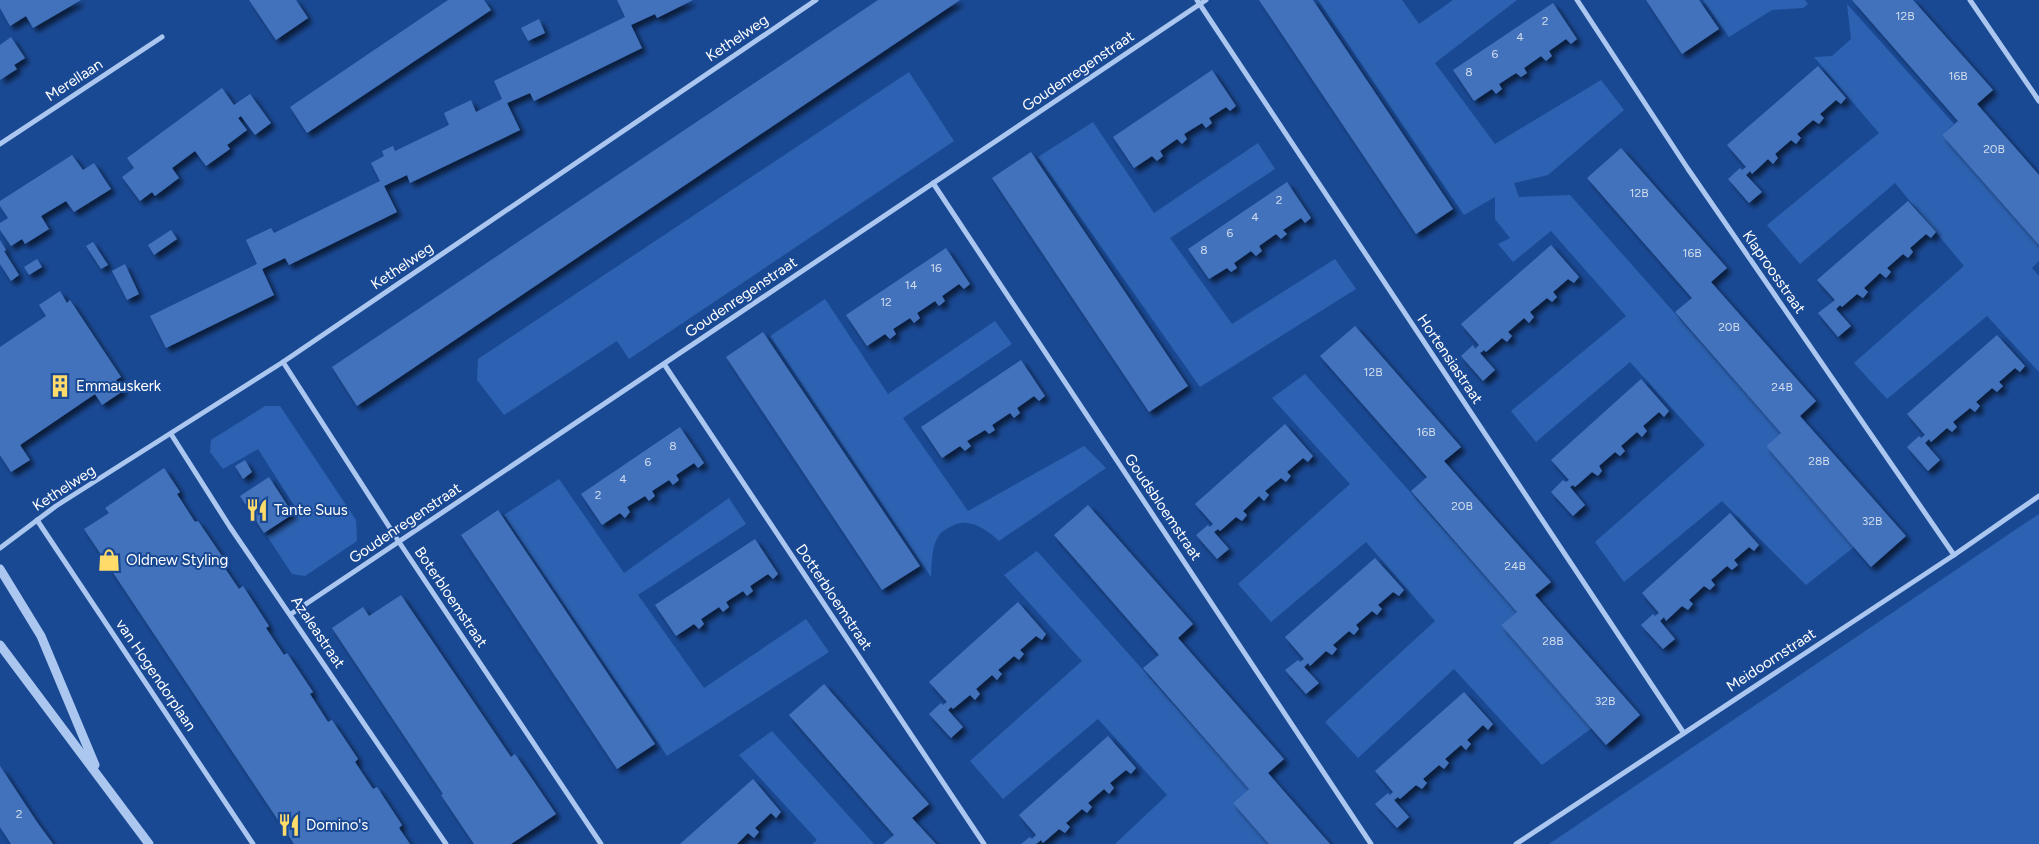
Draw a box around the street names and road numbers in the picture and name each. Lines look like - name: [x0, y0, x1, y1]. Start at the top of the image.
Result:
- street label: Kethelweg: [702, 11, 772, 65]
- street label: Goudenregenstraat: [1019, 27, 1138, 115]
- street label: Merellaan: [42, 55, 106, 105]
- street label: Klaproosstraat: [1739, 227, 1809, 317]
- street label: Kethelweg: [367, 239, 437, 293]
- street label: Goudenregenstraat: [682, 253, 801, 341]
- street label: Hortensiastraat: [1413, 311, 1487, 407]
- street label: Goudsbloemstraat: [1121, 450, 1206, 564]
- street label: Kethelweg: [29, 461, 99, 515]
- street label: Goudenregenstraat: [346, 479, 465, 567]
- street label: Dotterbloemstraat: [792, 541, 876, 654]
- street label: Boterbloemstraat: [411, 543, 491, 651]
- street label: Azaleastraat: [287, 593, 349, 672]
- street label: van Hogendorplaan: [112, 616, 200, 734]
- street label: Meidoornstraat: [1723, 624, 1819, 696]

